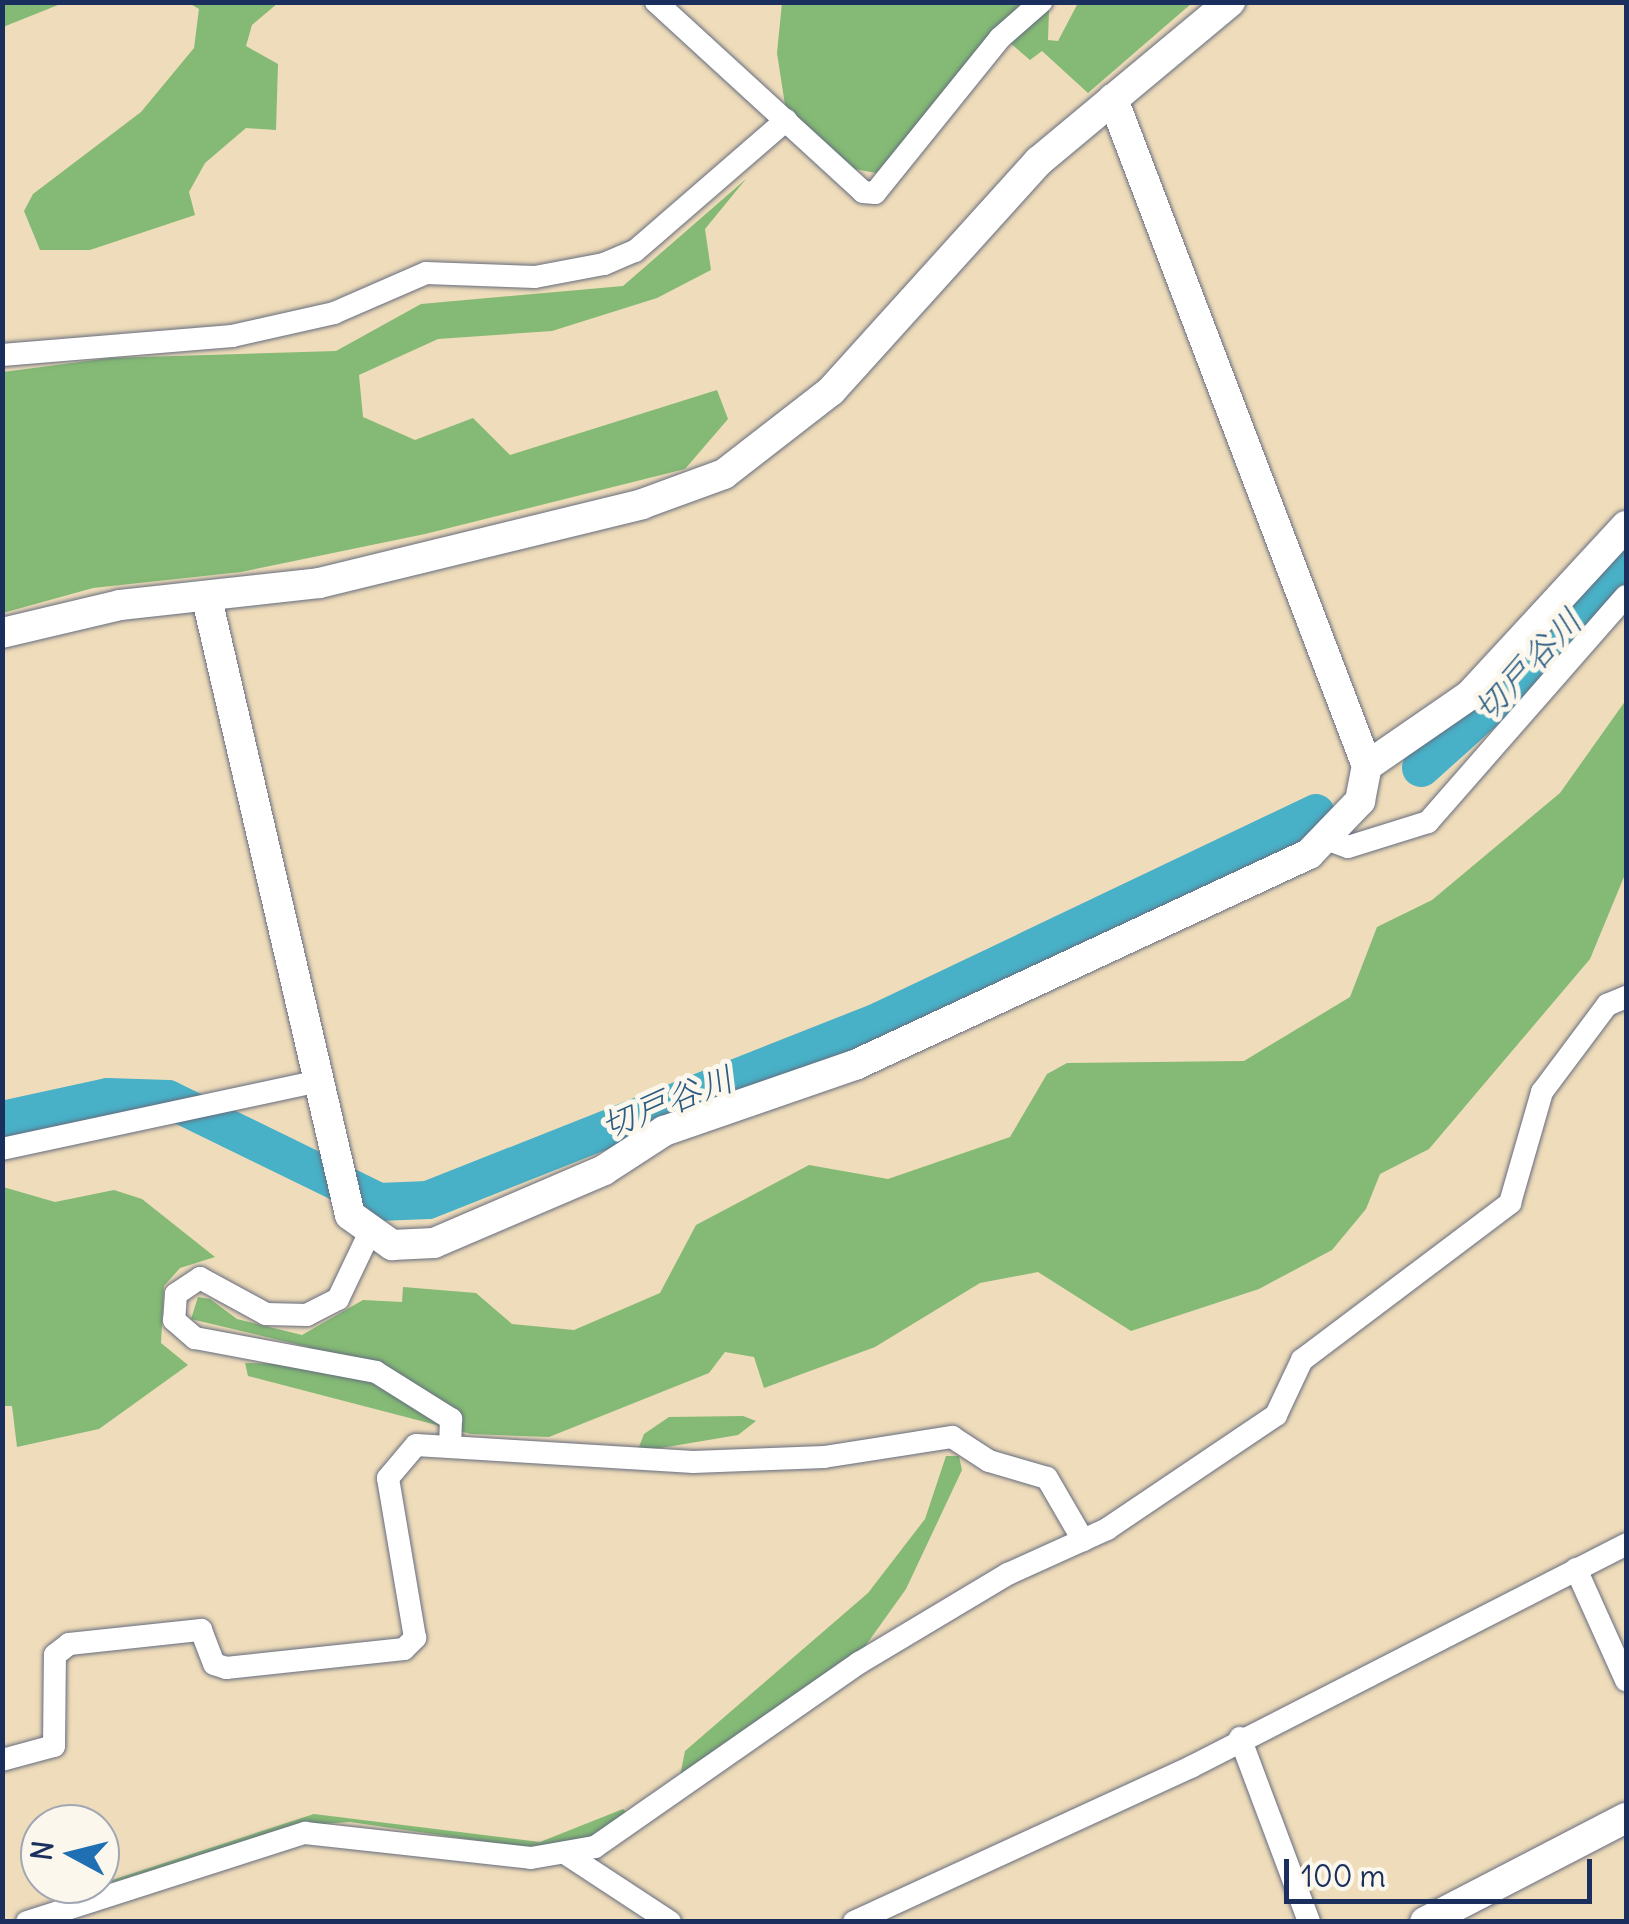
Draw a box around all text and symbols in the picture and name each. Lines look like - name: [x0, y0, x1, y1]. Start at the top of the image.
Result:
- water label: 切戸谷川: [1463, 599, 1591, 729]
- water label: 切戸谷川: [594, 1056, 740, 1146]
- north arrow: [20, 1804, 120, 1904]
- text: N: [23, 1839, 61, 1862]
- scale bar: [1289, 1839, 1596, 1901]
- text: 100 m: [1301, 1857, 1386, 1895]

